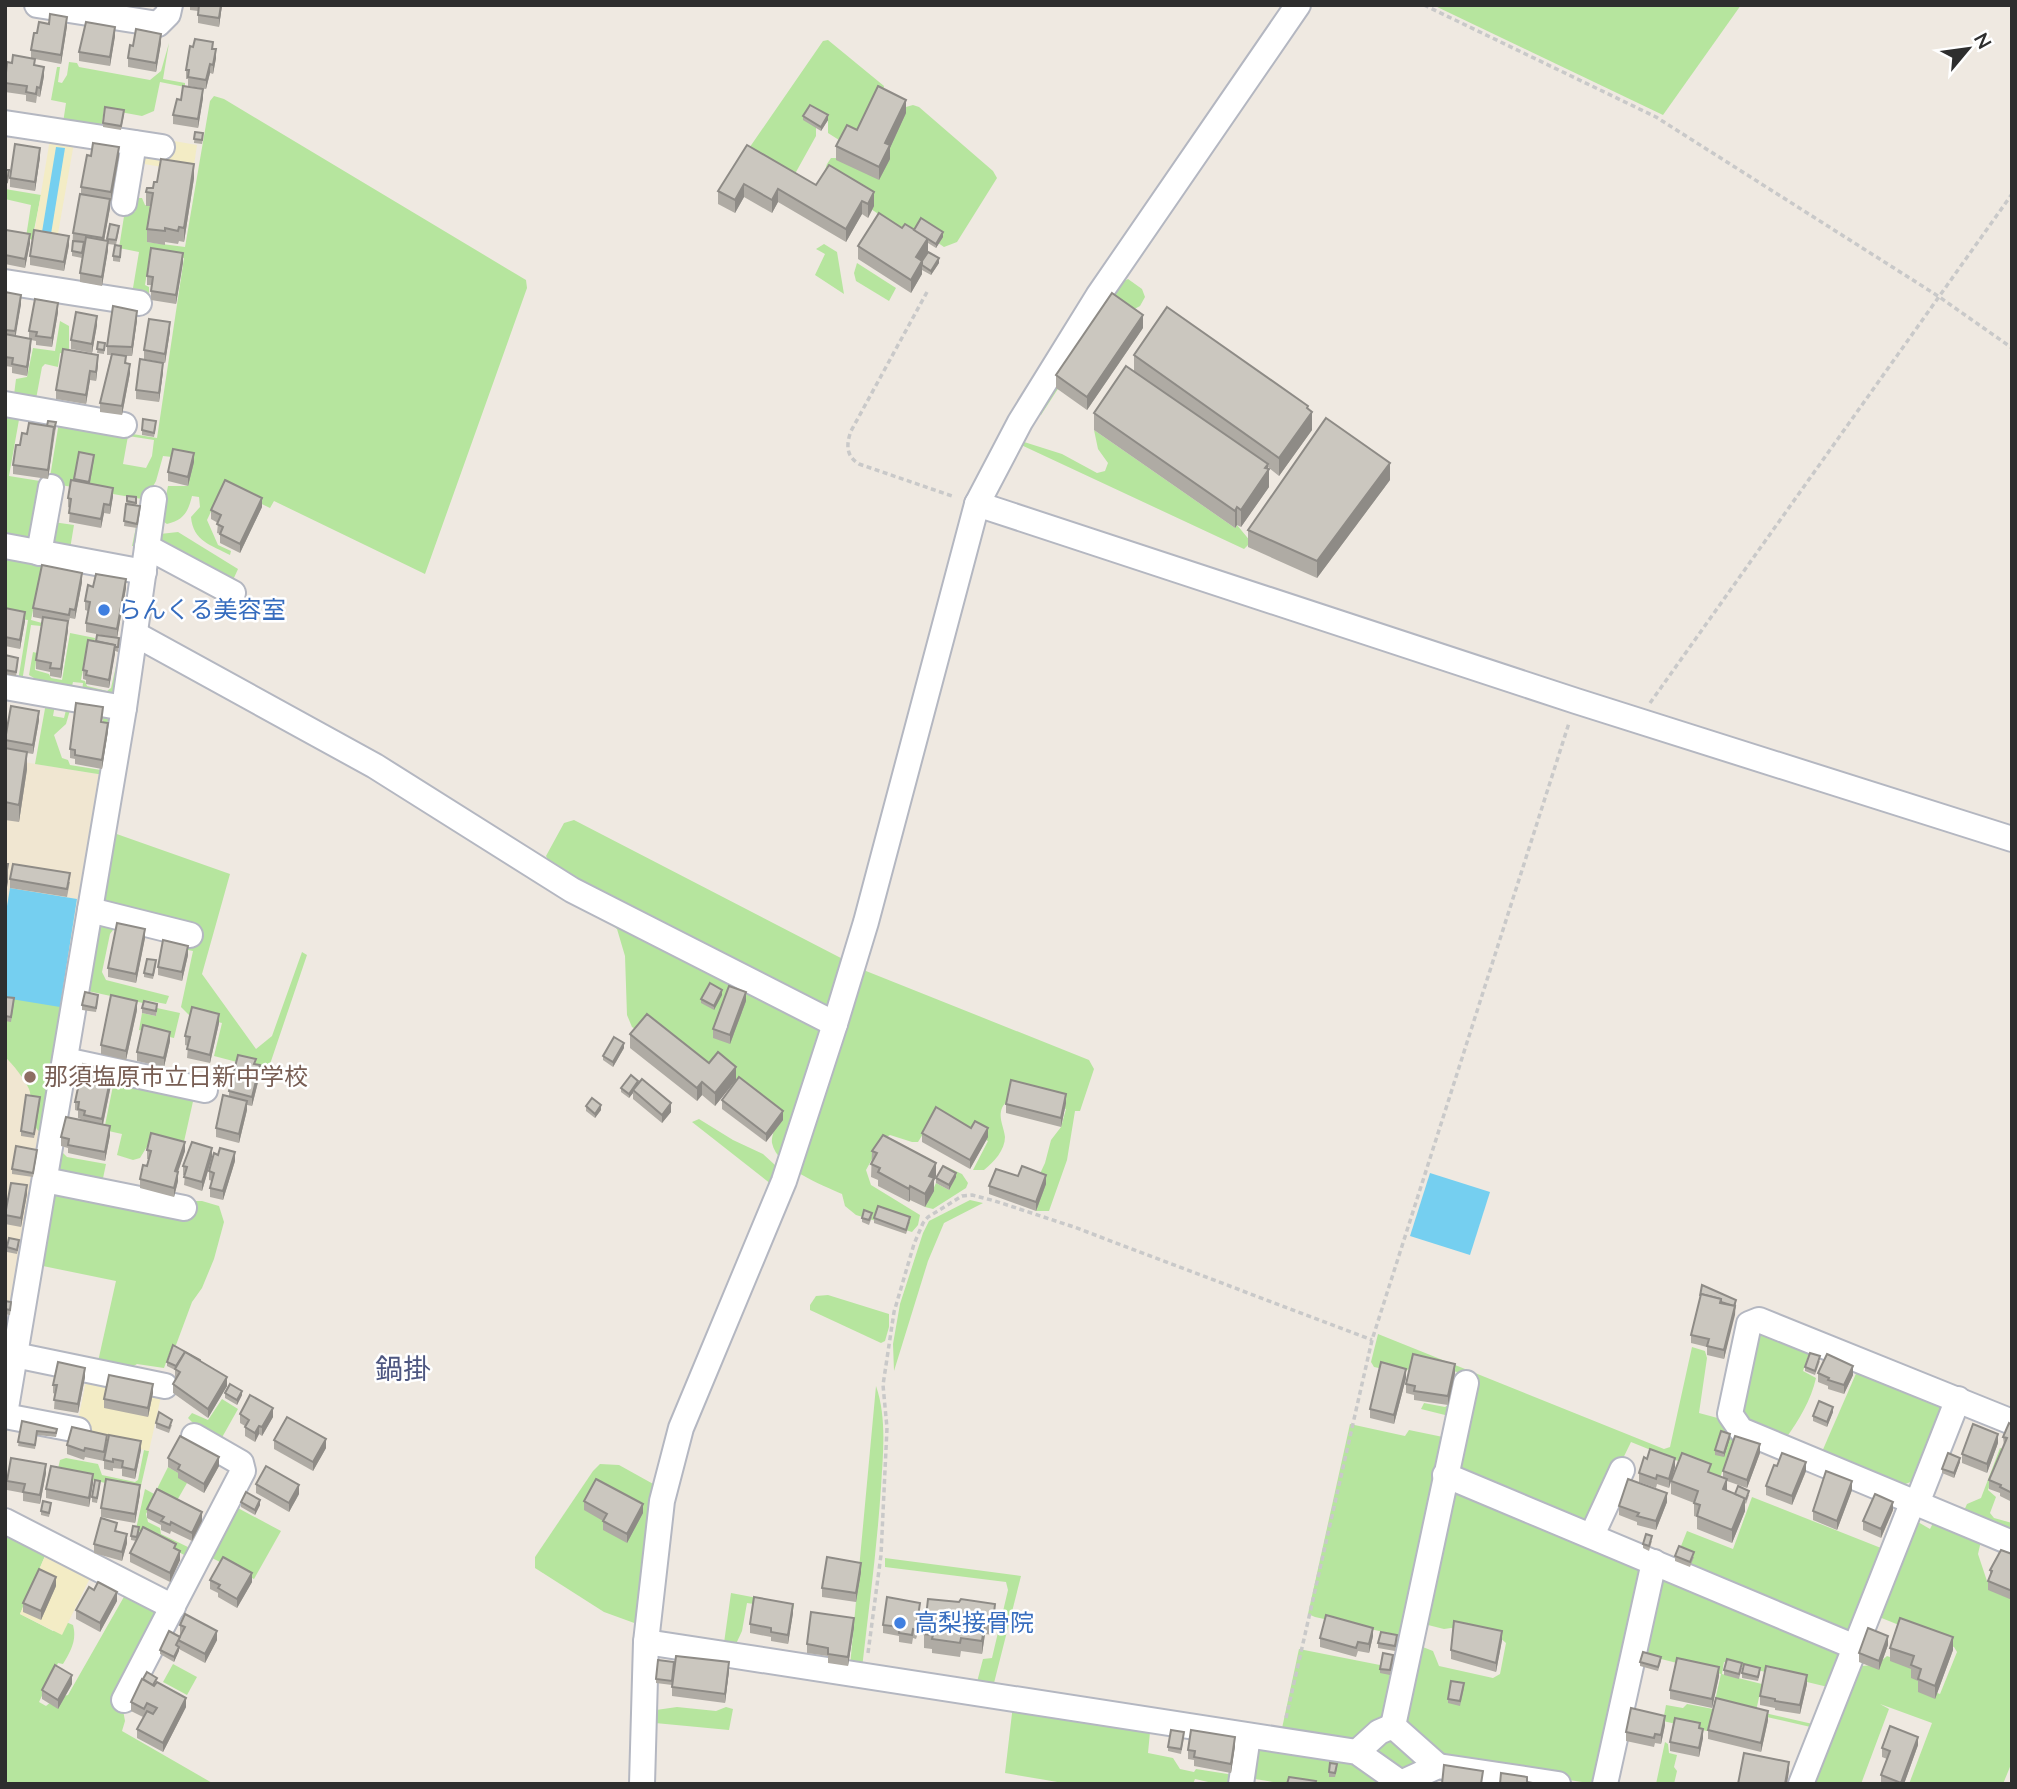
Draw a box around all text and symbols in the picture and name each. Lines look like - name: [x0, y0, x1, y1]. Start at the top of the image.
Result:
- north arrow: [1933, 14, 2003, 84]
- text: N: [1970, 29, 1997, 52]
- place label: らんくる美容室: [118, 594, 286, 623]
- marker: らんくる美容室: [96, 602, 112, 618]
- place label: 那須塩原市立日新中学校: [44, 1061, 308, 1090]
- marker: 那須塩原市立日新中学校: [22, 1069, 38, 1085]
- district label: 鍋掛: [375, 1351, 431, 1385]
- place label: 高梨接骨院: [914, 1607, 1034, 1636]
- marker: 高梨接骨院: [892, 1615, 908, 1631]

